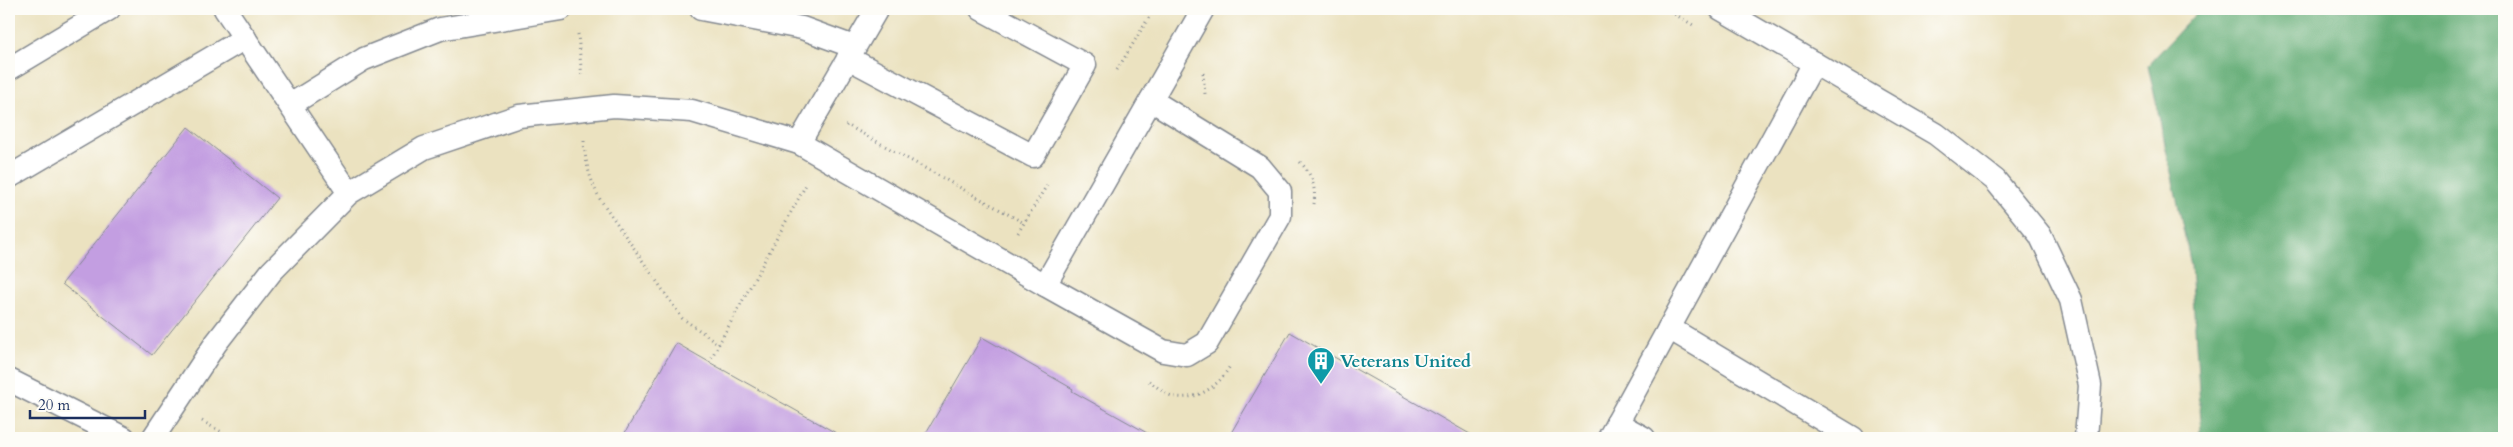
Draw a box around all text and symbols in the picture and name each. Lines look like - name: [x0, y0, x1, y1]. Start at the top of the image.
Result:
- building icon: Veterans United: [1306, 346, 1336, 385]
- place label: Veterans United: [1340, 349, 1472, 374]
- scale bar: [30, 387, 145, 419]
- text: 20 m: [38, 395, 70, 415]

